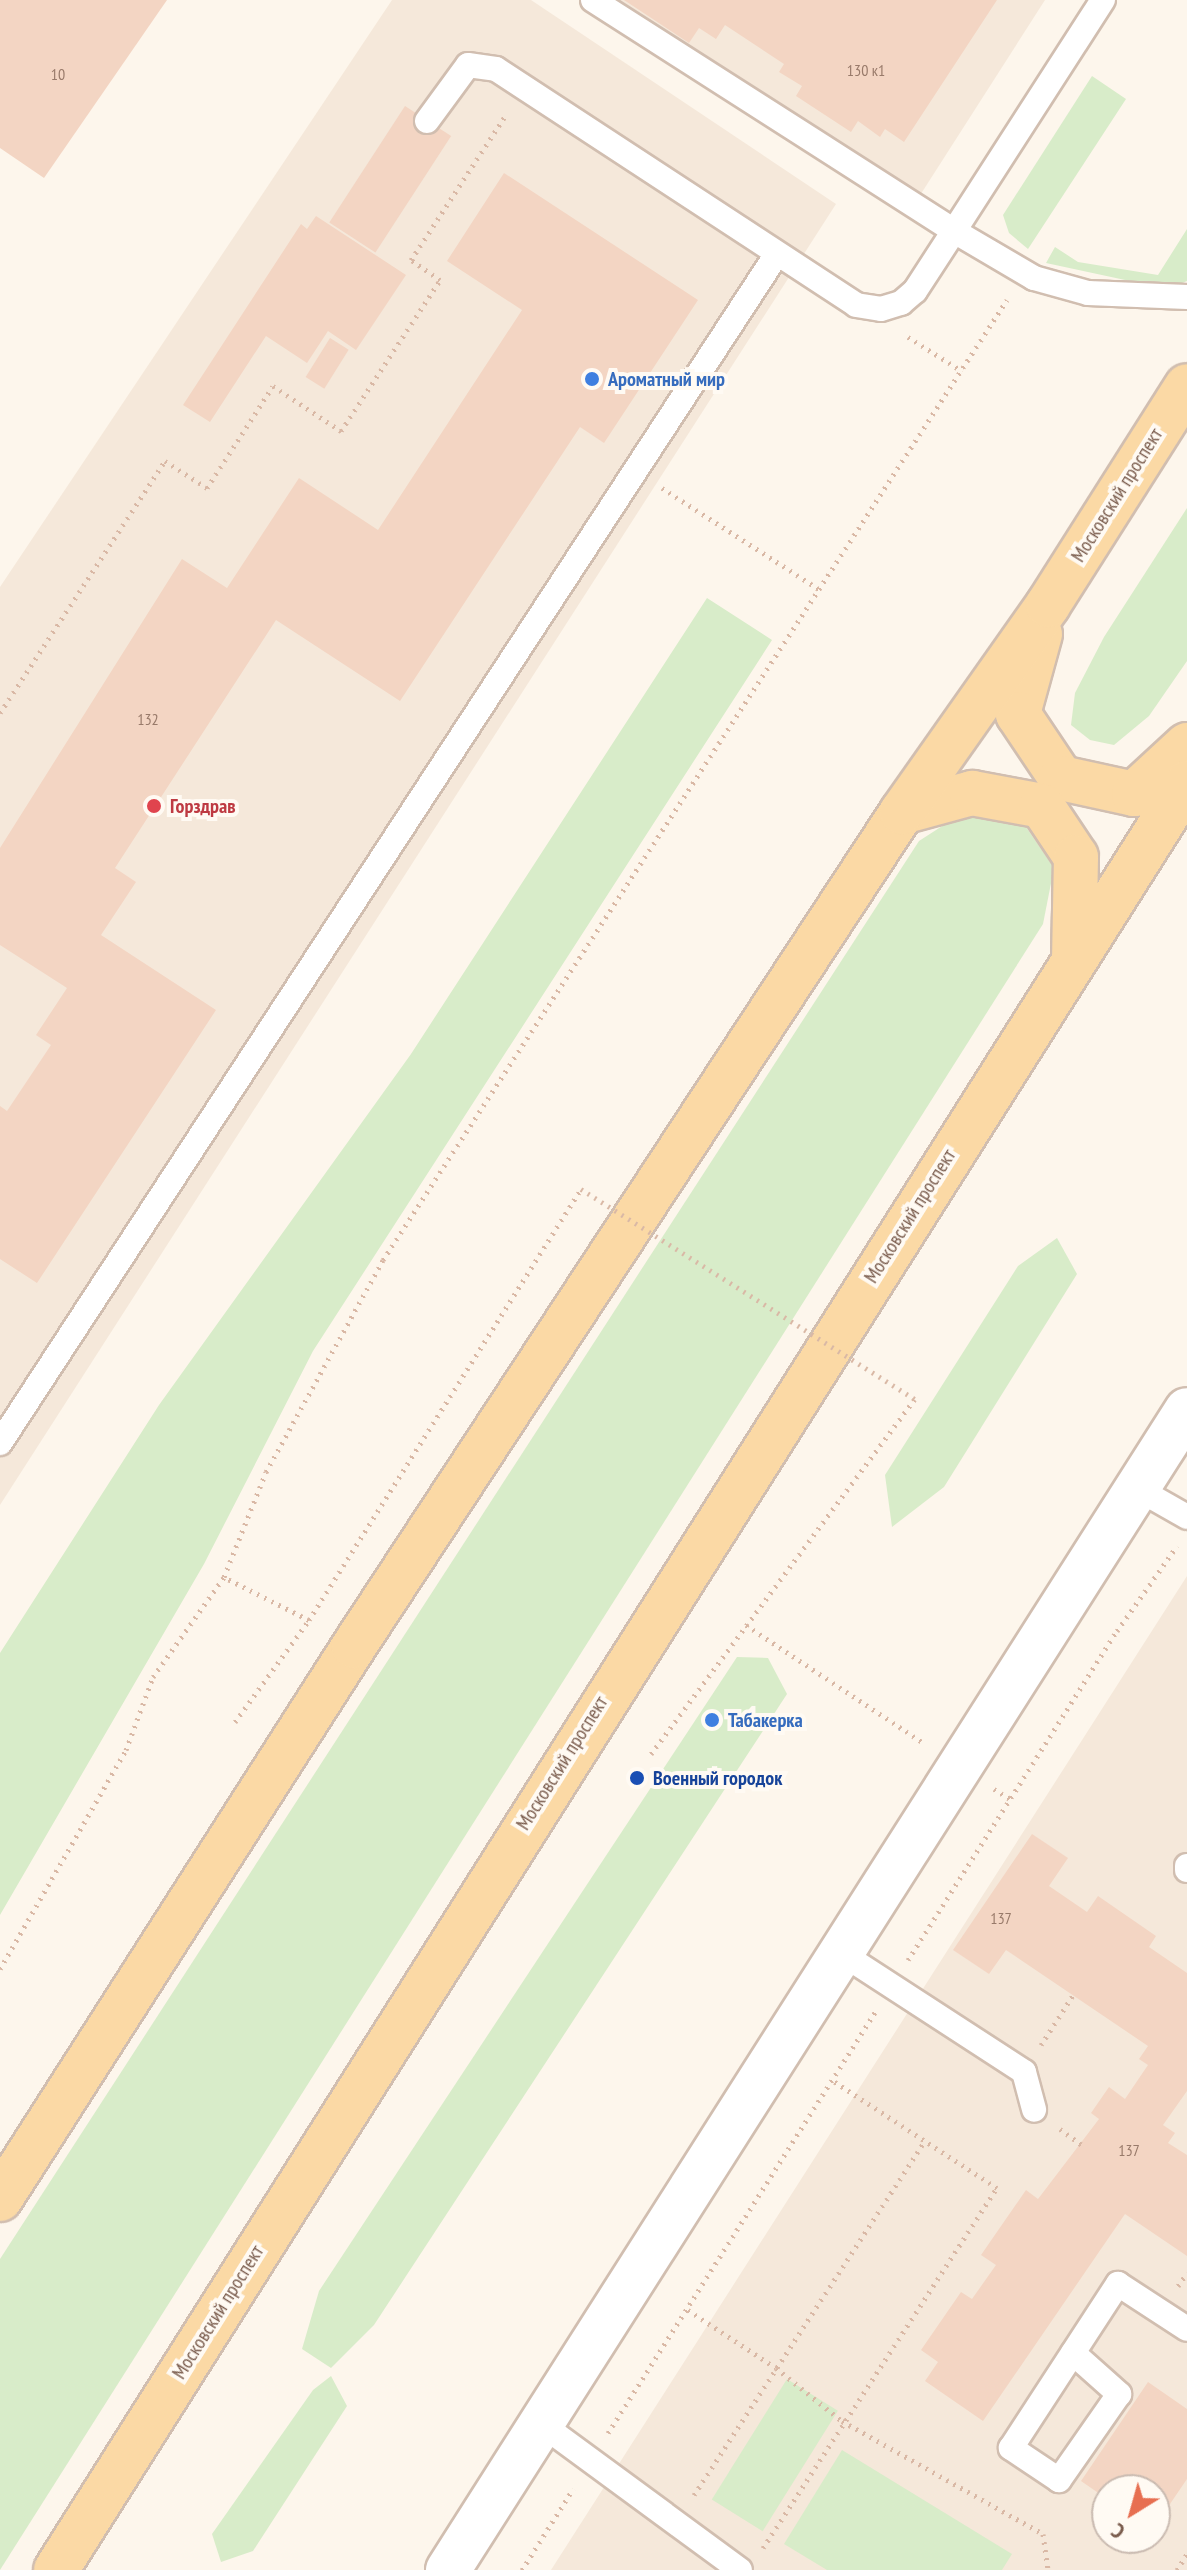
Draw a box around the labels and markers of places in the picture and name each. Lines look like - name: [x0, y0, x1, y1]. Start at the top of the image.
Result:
- place label: Ароматный мир: [608, 367, 725, 391]
- marker: Ароматный мир: [583, 370, 601, 388]
- place label: Горздрав: [170, 794, 236, 818]
- marker: Горздрав: [145, 797, 163, 815]
- place label: Табакерка: [728, 1708, 803, 1732]
- marker: Табакерка: [703, 1711, 721, 1729]
- place label: Военный городок: [653, 1766, 782, 1790]
- marker: Военный городок: [628, 1769, 646, 1787]

